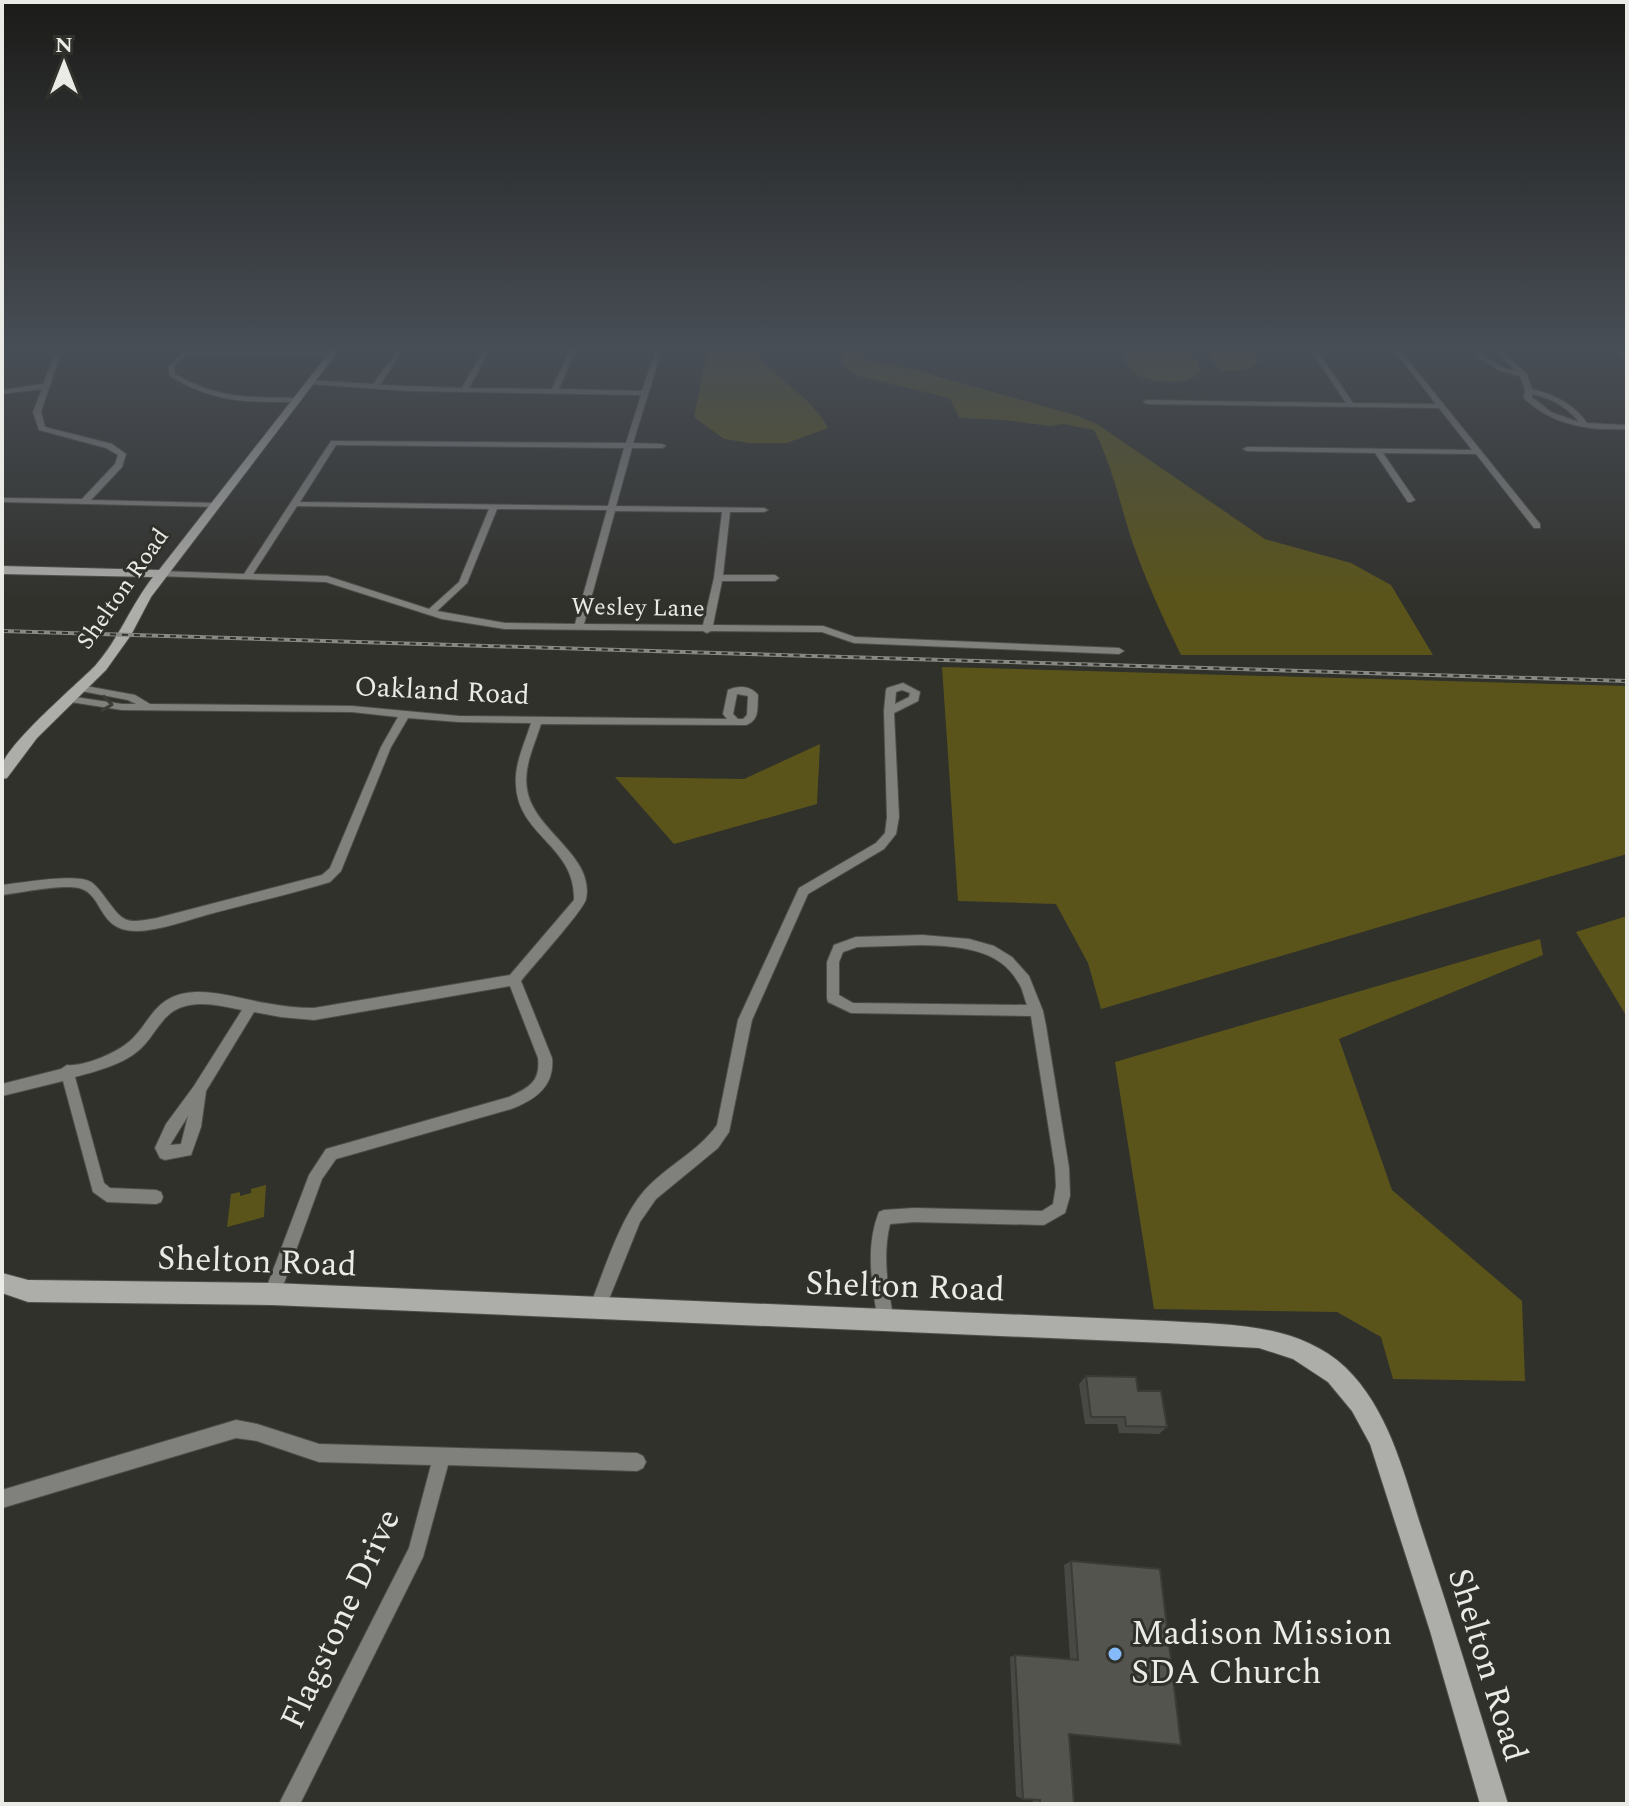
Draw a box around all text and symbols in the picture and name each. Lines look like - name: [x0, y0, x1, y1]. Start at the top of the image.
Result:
- north arrow: [24, 24, 104, 104]
- text: N: [55, 29, 73, 62]
- street label: Shelton Road: [68, 521, 178, 657]
- street label: Wesley Lane: [571, 589, 705, 627]
- street label: Oakland Road: [353, 665, 531, 717]
- one-way arrow: [100, 695, 114, 712]
- street label: Shelton Road: [156, 1233, 358, 1291]
- street label: Shelton Road: [804, 1258, 1006, 1316]
- street label: Flagstone Drive: [267, 1500, 415, 1738]
- street label: Shelton Road: [1433, 1562, 1541, 1768]
- place label: Madison Mission SDA Church: [1131, 1608, 1392, 1699]
- marker: Madison Mission SDA Church: [1106, 1645, 1124, 1663]

